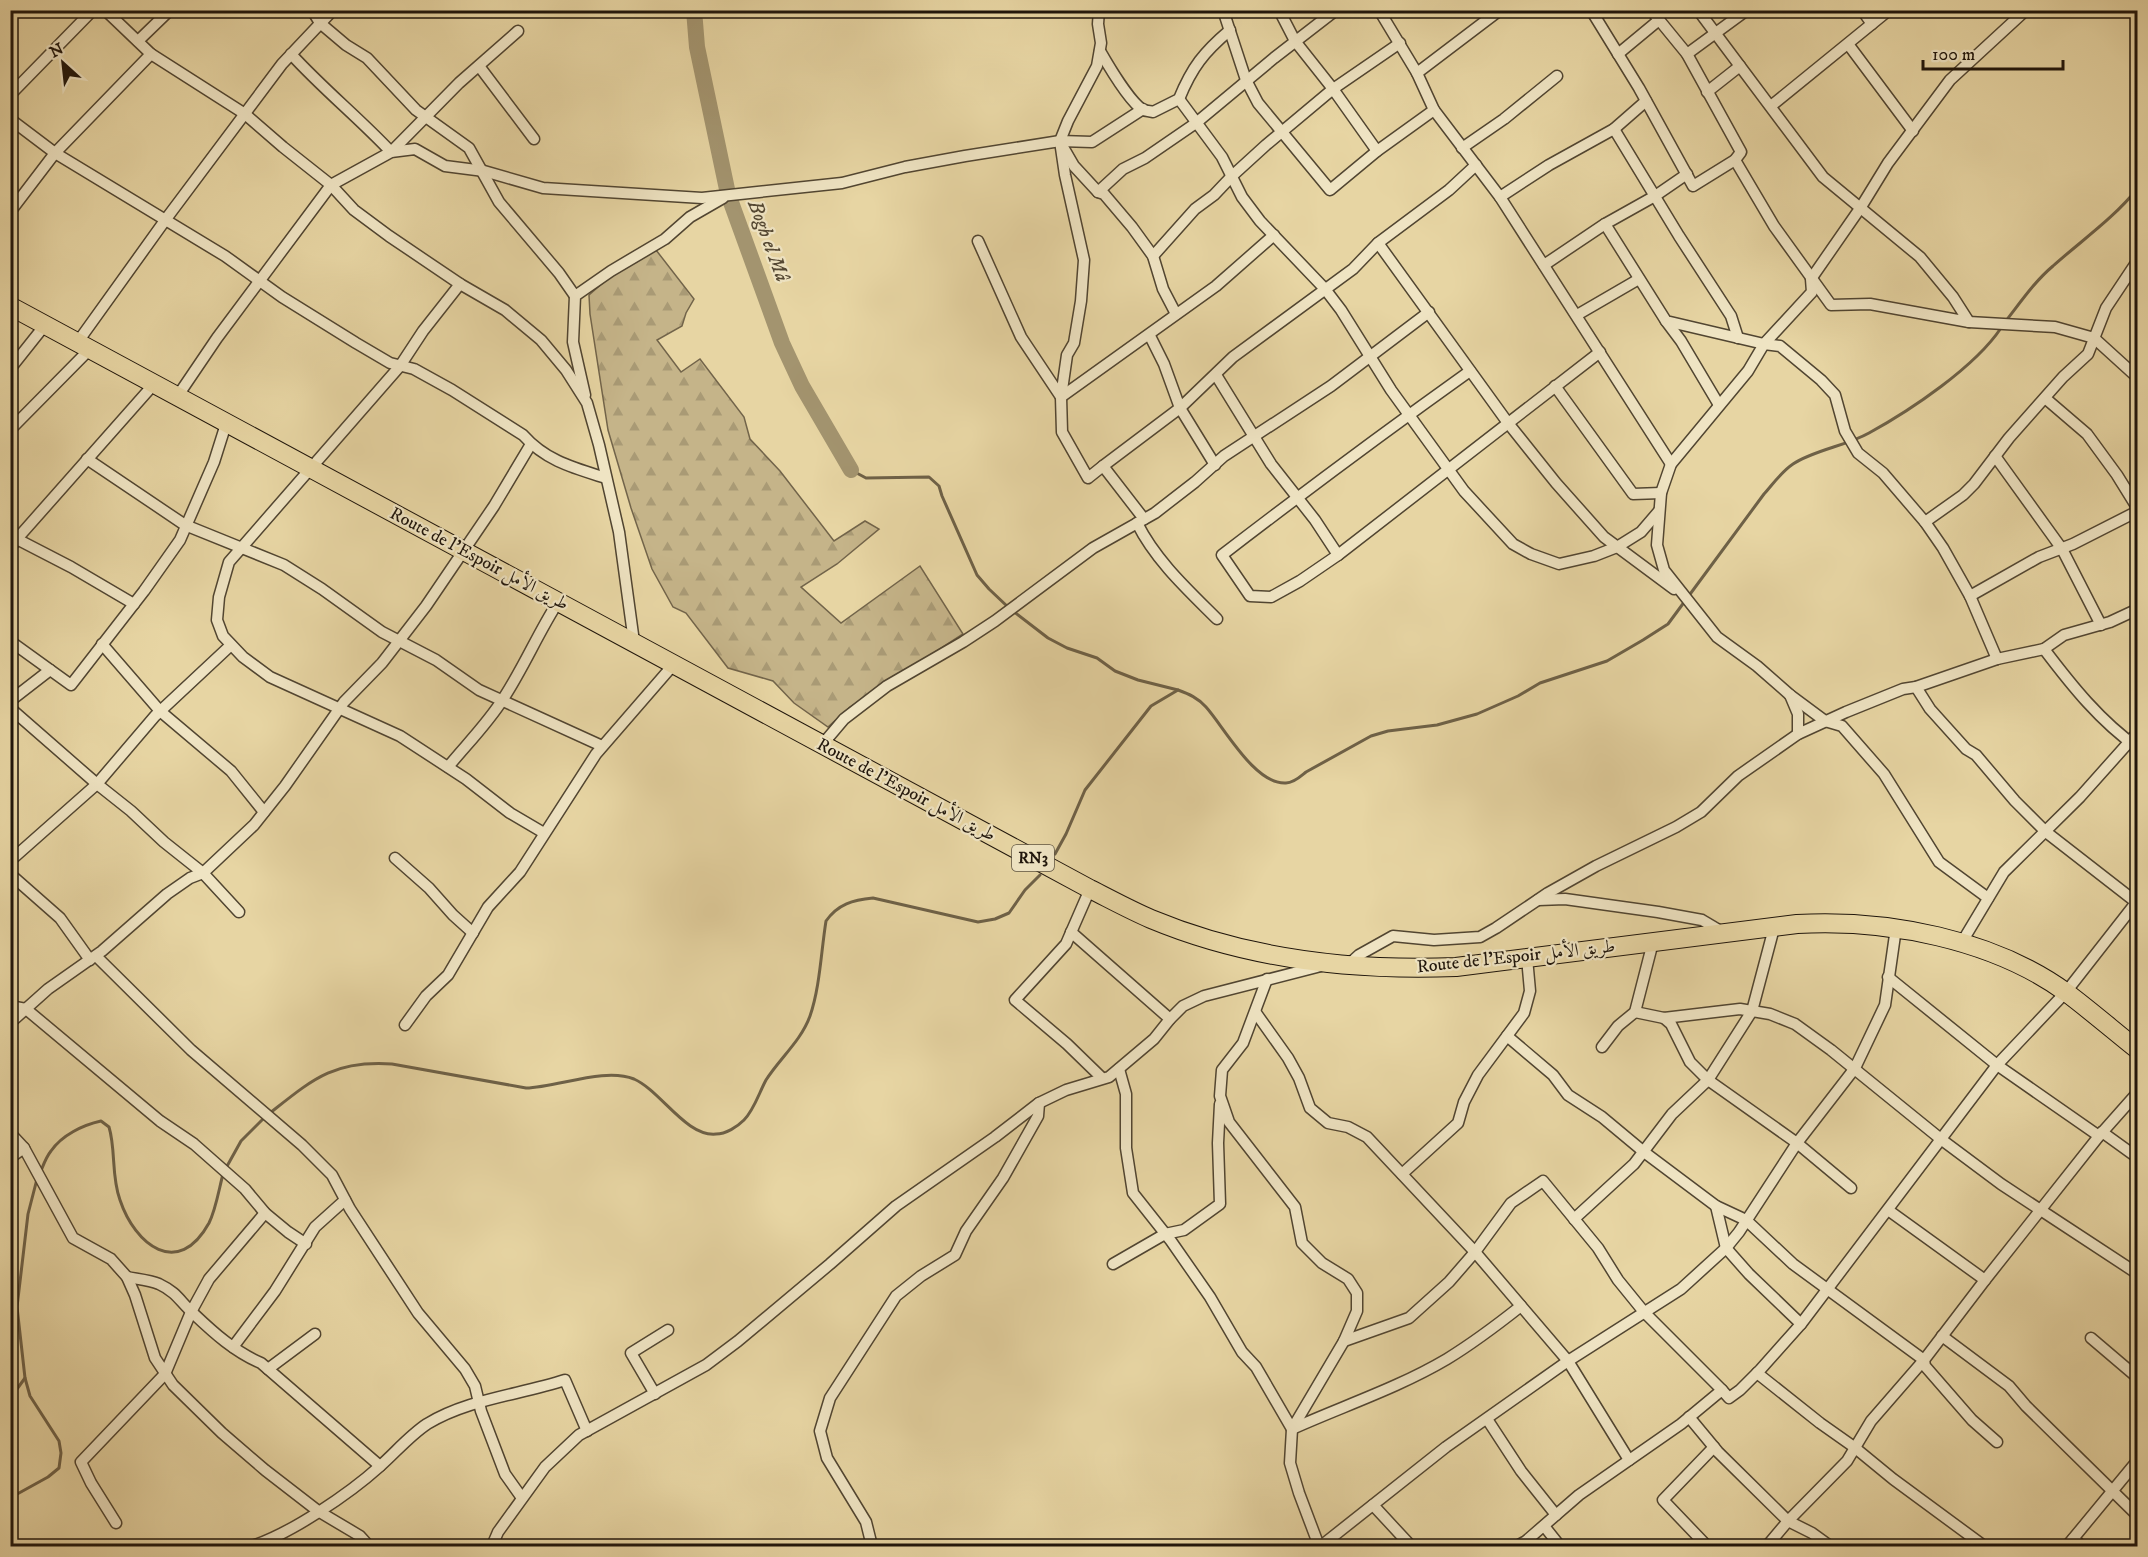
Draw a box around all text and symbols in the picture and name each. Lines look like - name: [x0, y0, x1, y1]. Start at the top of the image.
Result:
- north arrow: [33, 33, 93, 93]
- scale bar: [1923, 33, 2062, 71]
- text: N: [46, 39, 67, 62]
- text: 100 m: [1932, 44, 1975, 66]
- water label: Bogh el Mâ: [741, 196, 794, 285]
- street label: Route de l’Espoir طريق الأمل: [385, 500, 574, 616]
- street label: Route de l’Espoir طريق الأمل: [812, 731, 1001, 847]
- road number: RN3: [1012, 845, 1054, 871]
- street label: Route de l’Espoir طريق الأمل: [1415, 933, 1616, 979]

